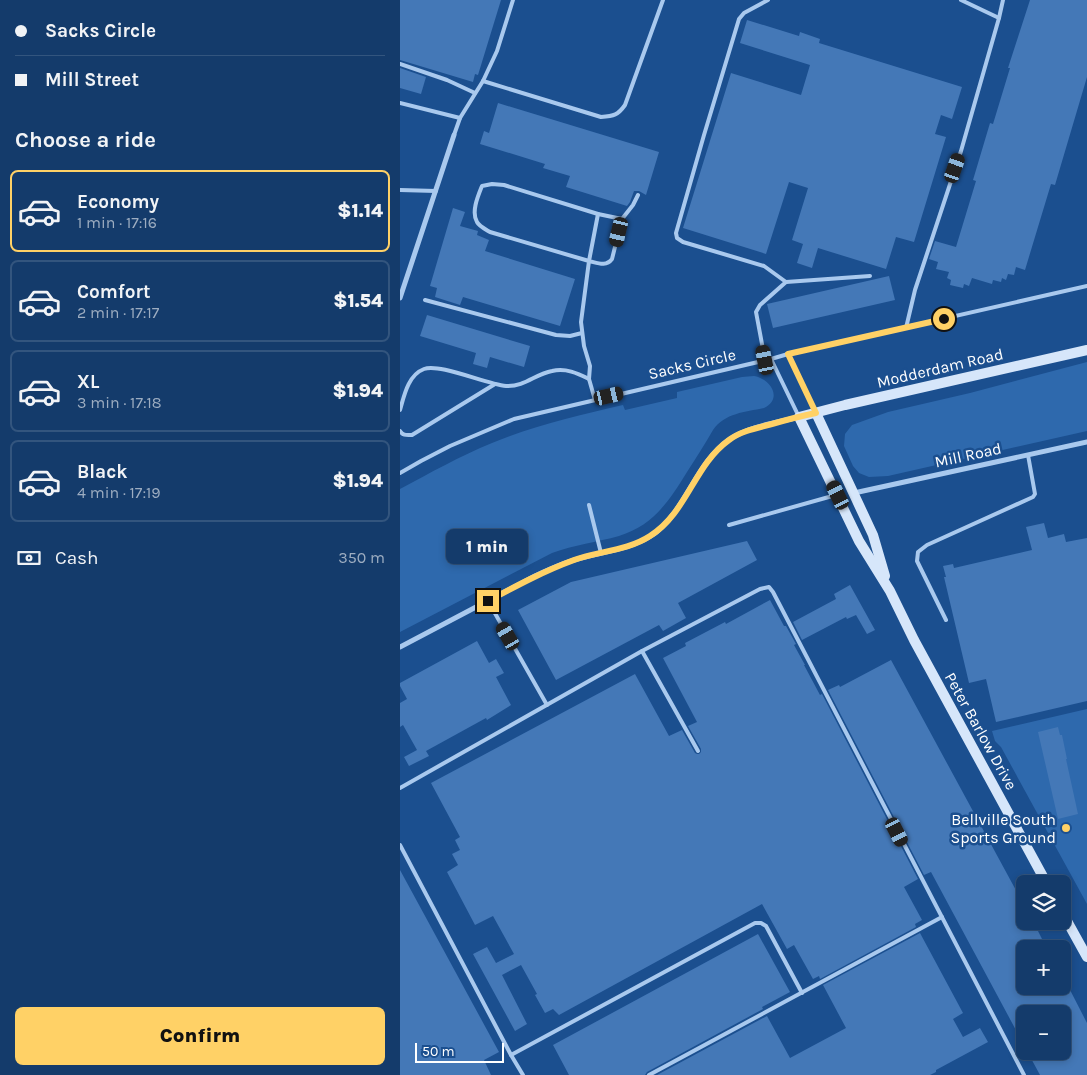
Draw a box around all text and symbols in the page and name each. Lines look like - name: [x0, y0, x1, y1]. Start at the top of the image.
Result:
- text: Sacks Circle: [45, 20, 156, 42]
- text: Mill Street: [45, 69, 139, 91]
- text: Choose a ride: [15, 127, 156, 153]
- car: [943, 151, 966, 185]
- icon: car: [17, 189, 62, 234]
- text: Economy: [77, 191, 159, 213]
- text: $1.14: [337, 200, 383, 222]
- text: 1 min · 17:16: [77, 213, 157, 232]
- car: [608, 216, 629, 248]
- icon: car: [17, 279, 62, 324]
- text: Comfort: [77, 281, 151, 303]
- text: $1.54: [333, 290, 383, 312]
- text: 2 min · 17:17: [77, 303, 159, 322]
- route start: [933, 308, 955, 330]
- car: [754, 344, 775, 376]
- street label: Modderdam Road: [875, 344, 1005, 392]
- street label: Sacks Circle: [646, 345, 738, 383]
- icon: car: [17, 369, 62, 414]
- text: XL: [77, 371, 99, 393]
- text: $1.94: [332, 380, 383, 402]
- car: [592, 385, 625, 407]
- text: 3 min · 17:18: [77, 393, 162, 412]
- street label: Mill Road: [933, 439, 1003, 471]
- icon: car: [17, 459, 62, 504]
- text: Black: [77, 461, 128, 483]
- text: $1.94: [332, 470, 383, 492]
- car: [824, 478, 851, 512]
- text: 4 min · 17:19: [77, 483, 161, 502]
- callout: 1 min: [447, 528, 529, 564]
- text: 1 min: [466, 537, 508, 556]
- icon: cash: [15, 544, 43, 572]
- text: Cash: [55, 547, 99, 569]
- text: 350 m: [338, 548, 385, 567]
- route end: [477, 590, 499, 612]
- car: [494, 619, 521, 653]
- street label: Peter Barlow Drive: [941, 669, 1021, 793]
- place label: Bellville South Sports Ground: [951, 810, 1056, 847]
- car: [883, 815, 910, 849]
- marker: Bellville South Sports Ground: [1060, 822, 1072, 834]
- map controls: [1016, 875, 1071, 1060]
- button: layers: [1016, 875, 1071, 930]
- button: +: [1016, 940, 1071, 995]
- button: −: [1016, 1005, 1071, 1060]
- button: Confirm: [15, 1007, 385, 1065]
- scale bar: [415, 1040, 504, 1063]
- text: 50 m: [422, 1043, 455, 1060]

